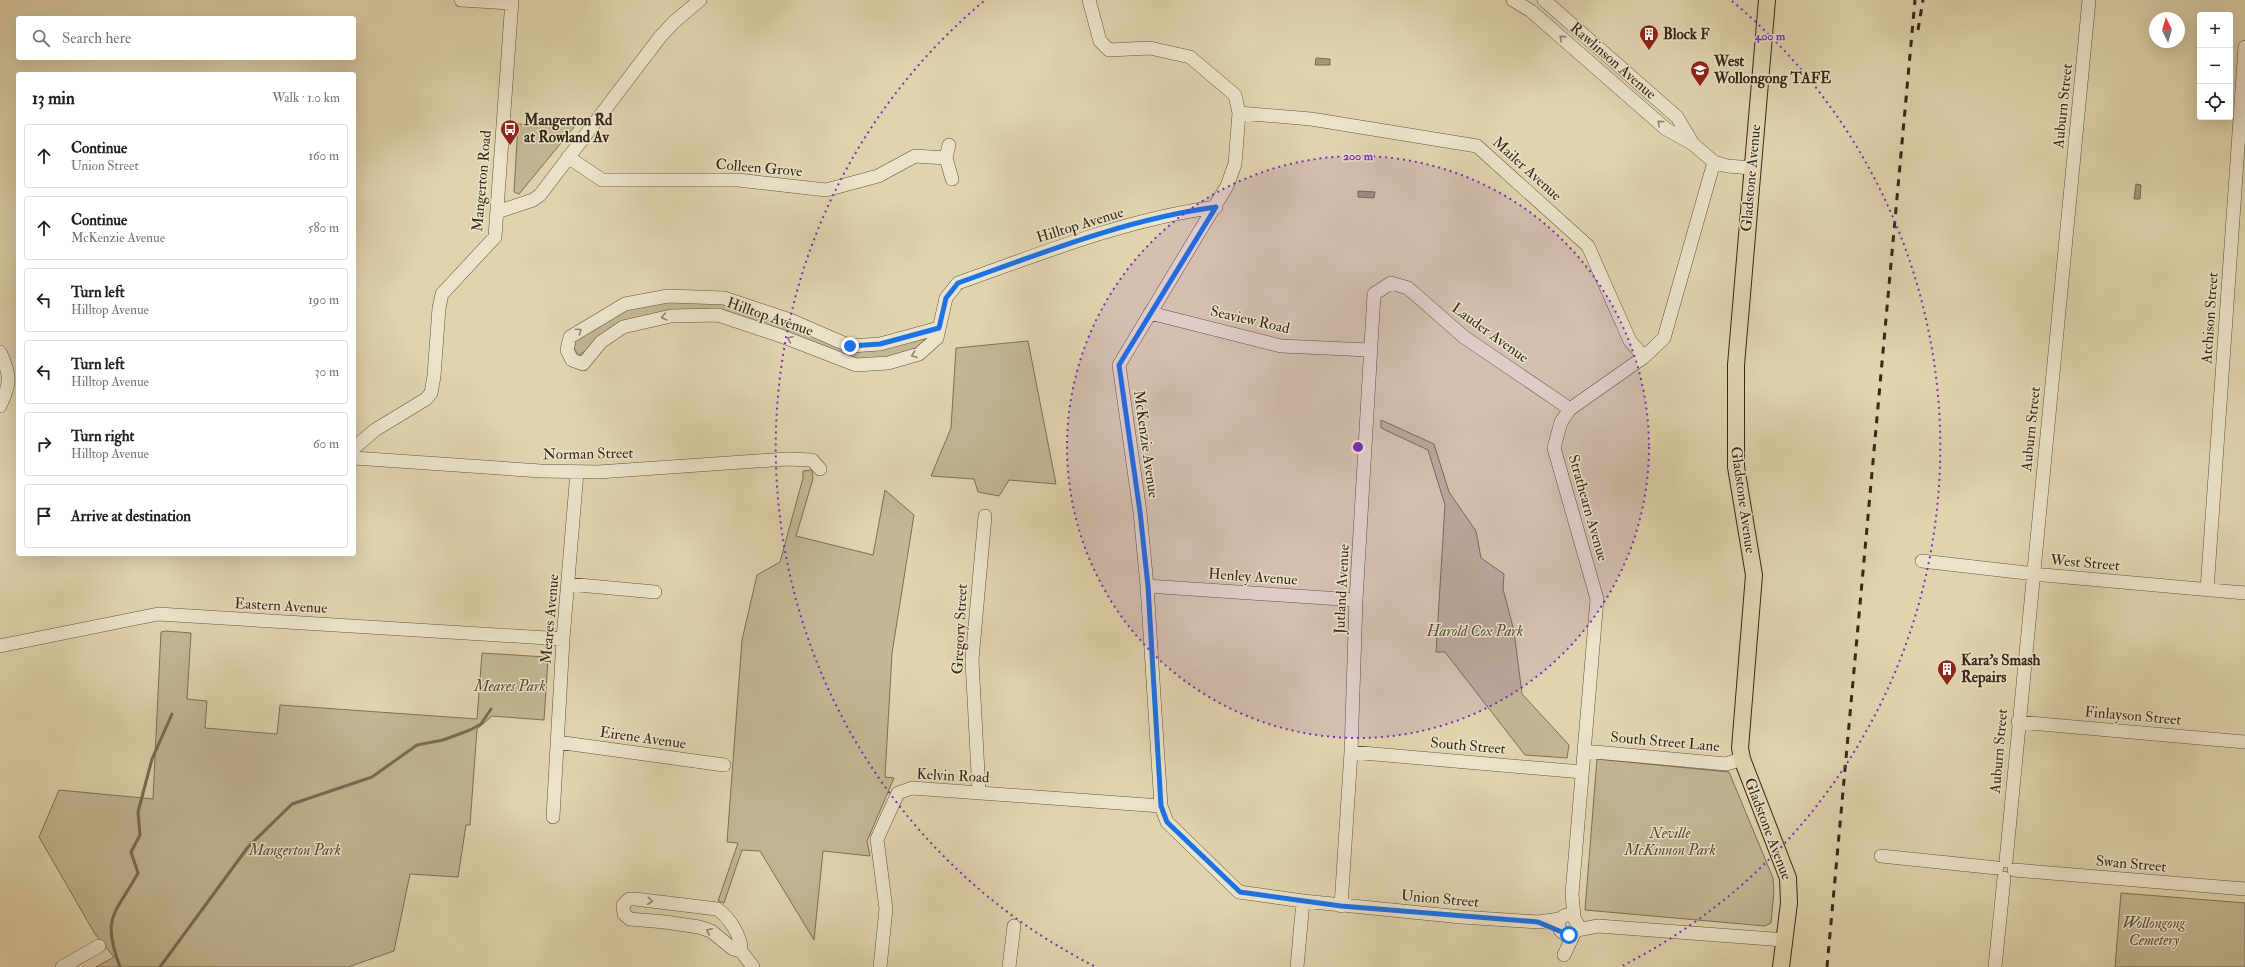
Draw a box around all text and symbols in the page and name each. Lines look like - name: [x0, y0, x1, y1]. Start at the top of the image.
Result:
- north arrow: [2149, 12, 2185, 48]
- map controls: [2197, 12, 2233, 120]
- button: +: [2197, 12, 2233, 48]
- search box: [16, 16, 356, 60]
- street label: Rawlinson Avenue: [1566, 18, 1660, 104]
- building icon: Block F: [1638, 23, 1660, 51]
- place label: Block F: [1663, 25, 1710, 44]
- icon: search: [30, 27, 52, 49]
- text: Search here: [62, 29, 131, 48]
- text: 400 m: [1754, 29, 1786, 44]
- one-way arrow: [1559, 35, 1567, 43]
- button: −: [2197, 48, 2233, 84]
- place label: West Wollongong TAFE: [1713, 52, 1831, 89]
- school or university icon: West Wollongong TAFE: [1689, 59, 1711, 87]
- street label: Auburn Street: [2049, 63, 2077, 150]
- button: locate: [2197, 84, 2233, 120]
- text: 13 min: [32, 88, 75, 109]
- text: Walk · 1.0 km: [272, 90, 340, 106]
- place label: Mangerton Rd at Rowland Av: [523, 111, 613, 147]
- bus stop icon: Mangerton Rd at Rowland Av: [499, 118, 521, 146]
- one-way arrow: [1657, 121, 1665, 128]
- street label: Gladstone Avenue: [1737, 123, 1765, 233]
- street label: Mangerton Road: [468, 129, 496, 233]
- street label: Mailer Avenue: [1488, 133, 1566, 205]
- text: Continue: [71, 139, 127, 158]
- icon: ahead: [33, 145, 55, 167]
- text: 160 m: [308, 148, 339, 164]
- text: 200 m: [1343, 149, 1374, 164]
- street label: Colleen Grove: [715, 155, 803, 181]
- text: Union Street: [71, 158, 139, 174]
- street label: Hilltop Avenue: [1034, 203, 1126, 248]
- text: Continue: [71, 211, 127, 230]
- icon: ahead: [33, 217, 55, 239]
- text: 580 m: [308, 220, 339, 236]
- text: McKenzie Avenue: [71, 230, 165, 246]
- street label: Atchison Street: [2197, 271, 2223, 365]
- text: Turn left: [71, 283, 125, 302]
- icon: left: [33, 289, 55, 311]
- text: 190 m: [308, 292, 339, 308]
- street label: Hilltop Avenue: [724, 293, 816, 342]
- street label: Lauder Avenue: [1448, 299, 1532, 367]
- text: Hilltop Avenue: [71, 302, 149, 318]
- street label: Seaview Road: [1208, 302, 1292, 339]
- one-way arrow: [661, 313, 668, 321]
- one-way arrow: [575, 329, 582, 336]
- one-way arrow: [787, 336, 794, 344]
- route end: [841, 337, 859, 355]
- one-way arrow: [911, 350, 918, 358]
- text: Turn left: [71, 355, 125, 374]
- icon: left: [33, 361, 55, 383]
- text: 30 m: [315, 364, 339, 380]
- text: Hilltop Avenue: [71, 374, 149, 390]
- street label: Auburn Street: [2017, 386, 2045, 473]
- street label: McKenzie Avenue: [1129, 389, 1163, 499]
- text: Turn right: [71, 427, 134, 446]
- icon: right: [33, 433, 55, 455]
- text: 60 m: [313, 436, 339, 452]
- centre of rings: [1351, 440, 1365, 454]
- street label: Norman Street: [542, 444, 634, 464]
- street label: Gladstone Avenue: [1726, 445, 1760, 555]
- text: Hilltop Avenue: [71, 446, 149, 462]
- street label: Strathearn Avenue: [1564, 452, 1612, 564]
- icon: arrive: [33, 505, 55, 527]
- text: Arrive at destination: [71, 507, 191, 526]
- street label: Jutland Avenue: [1330, 544, 1355, 635]
- street label: West Street: [2049, 550, 2121, 576]
- street label: Henley Avenue: [1208, 564, 1298, 590]
- street label: Meares Avenue: [537, 573, 563, 665]
- street label: Gregory Street: [948, 583, 972, 675]
- street label: Eastern Avenue: [234, 594, 328, 618]
- park label: Harold Cox Park: [1426, 622, 1523, 641]
- place label: Kara's Smash Repairs: [1961, 651, 2041, 688]
- building icon: Kara's Smash Repairs: [1936, 658, 1958, 686]
- park label: Meares Park: [473, 677, 546, 696]
- street label: Finlayson Street: [2084, 702, 2182, 730]
- street label: Auburn Street: [1986, 708, 2012, 795]
- street label: Eirene Avenue: [599, 723, 687, 753]
- street label: South Street Lane: [1610, 728, 1720, 756]
- street label: South Street: [1430, 733, 1506, 759]
- street label: Kelvin Road: [916, 765, 991, 787]
- street label: Gladstone Avenue: [1740, 775, 1796, 883]
- park label: Neville McKinnon Park: [1623, 824, 1716, 860]
- park label: Mangerton Park: [248, 841, 341, 860]
- street label: Swan Street: [2095, 851, 2167, 877]
- street label: Union Street: [1400, 886, 1480, 912]
- one-way arrow: [647, 896, 653, 905]
- park label: Wollongong Cemetery: [2123, 914, 2187, 950]
- route start: [1560, 926, 1578, 944]
- one-way arrow: [706, 928, 713, 936]

